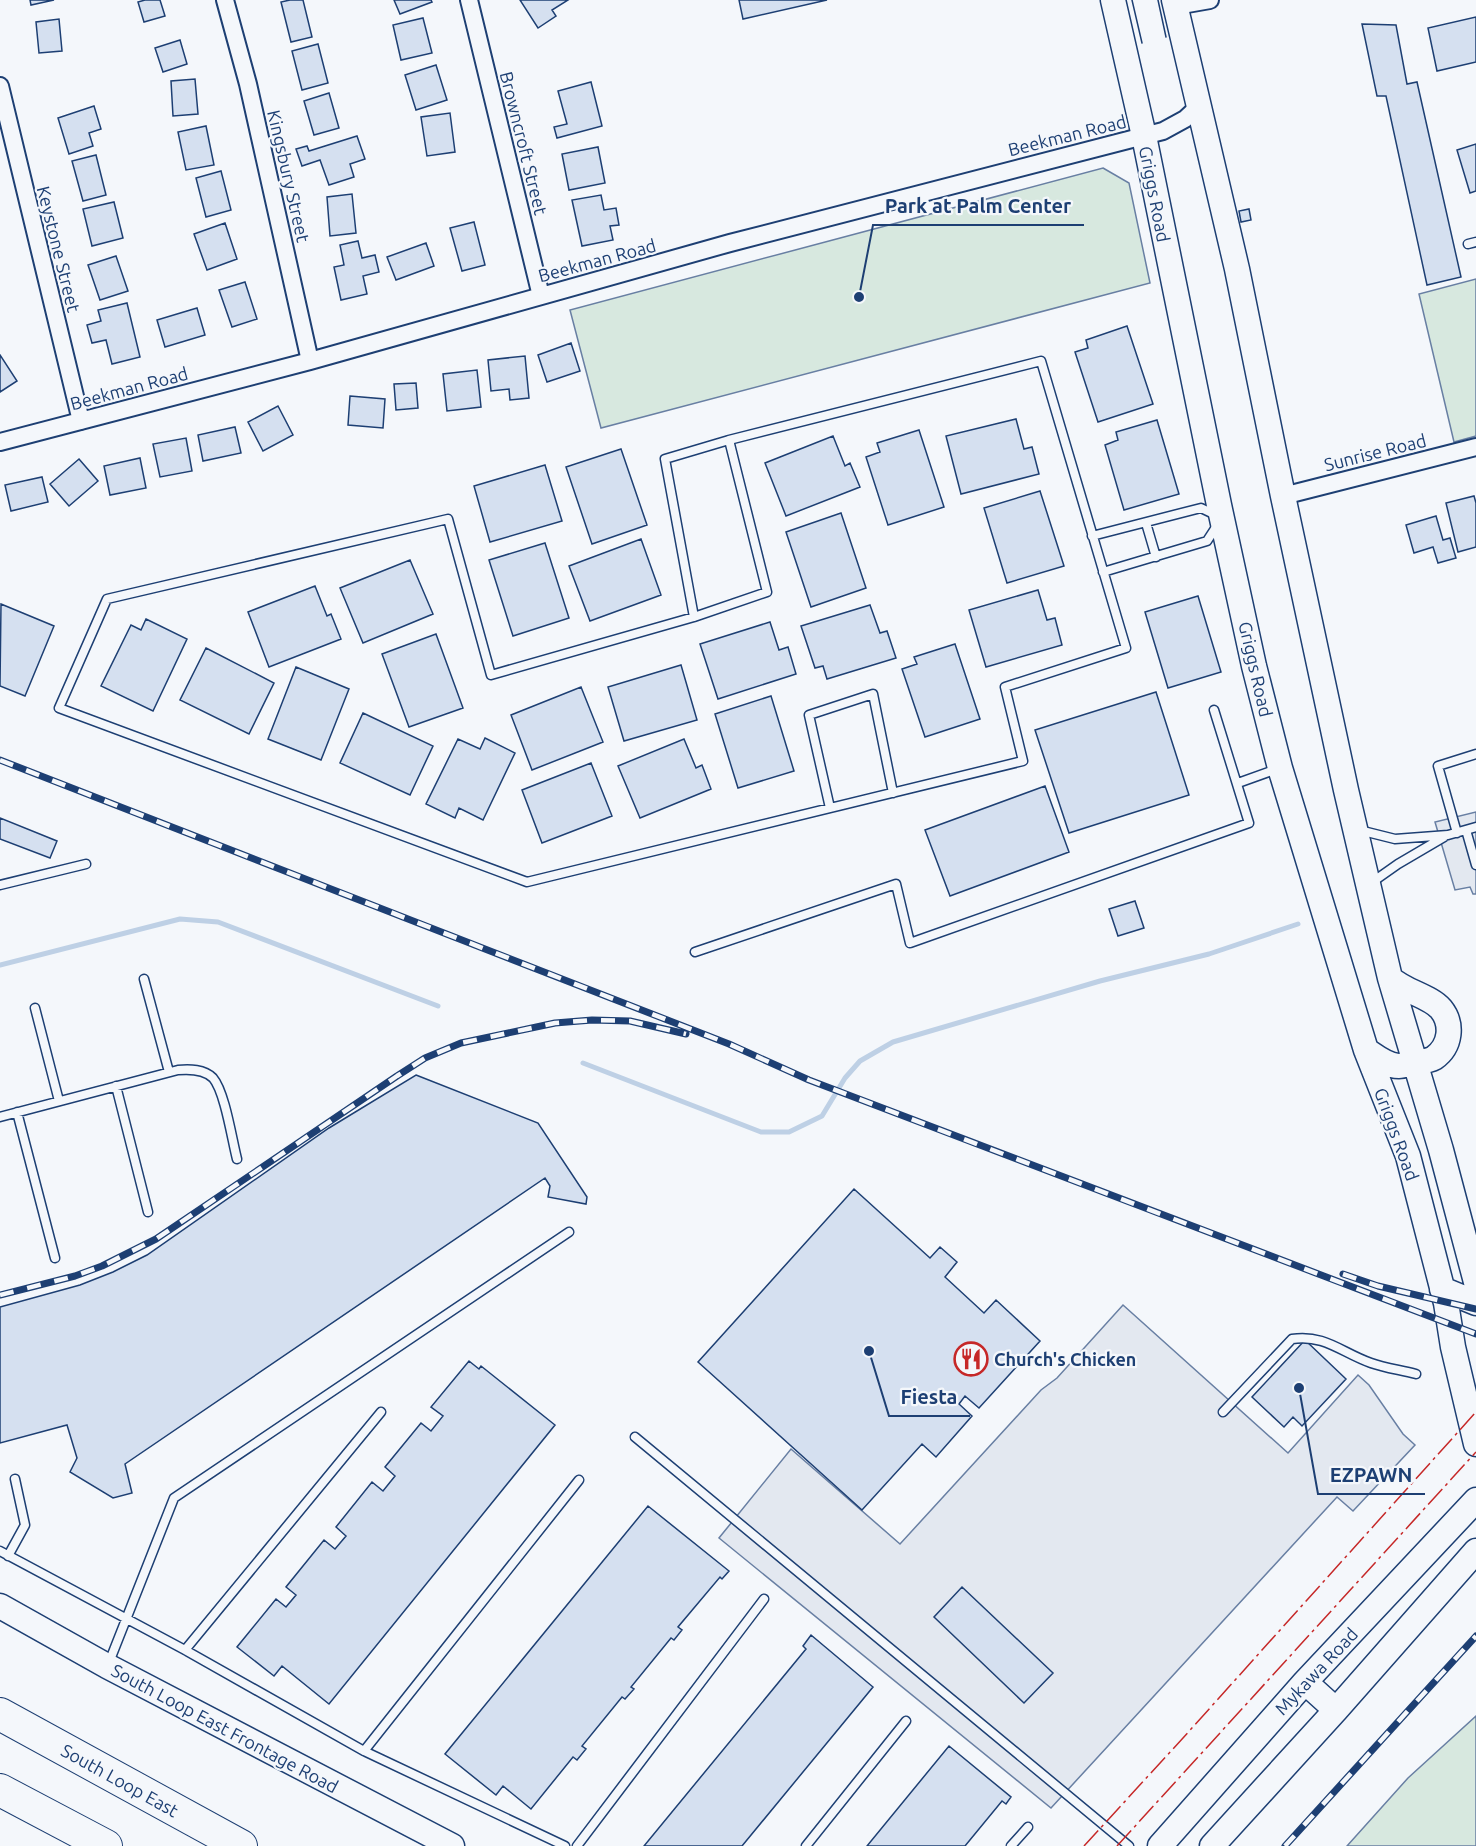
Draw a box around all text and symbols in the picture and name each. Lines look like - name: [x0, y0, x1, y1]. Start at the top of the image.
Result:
- street label: Browncroft Street: [497, 69, 551, 217]
- street label: Kingsbury Street: [264, 108, 314, 244]
- street label: Beekman Road: [1006, 111, 1128, 159]
- street label: Griggs Road: [1136, 144, 1174, 244]
- street label: Keystone Street: [34, 184, 84, 314]
- callout: Park at Palm Center: [873, 187, 1084, 225]
- text: Park at Palm Center: [885, 194, 1072, 217]
- street label: Beekman Road: [536, 235, 658, 285]
- street label: Beekman Road: [68, 363, 190, 413]
- street label: Sunrise Road: [1322, 430, 1428, 474]
- street label: Griggs Road: [1235, 619, 1277, 719]
- street label: Griggs Road: [1371, 1085, 1423, 1183]
- restaurant icon: Church's Chicken: [953, 1341, 989, 1377]
- place label: Church's Chicken: [994, 1349, 1136, 1369]
- callout: Fiesta: [889, 1378, 970, 1416]
- text: Fiesta: [901, 1385, 957, 1408]
- callout: EZPAWN: [1318, 1456, 1425, 1494]
- text: EZPAWN: [1330, 1463, 1412, 1486]
- street label: Mykawa Road: [1271, 1623, 1361, 1719]
- street label: South Loop East Frontage Road: [108, 1659, 342, 1797]
- street label: South Loop East: [58, 1739, 182, 1821]

